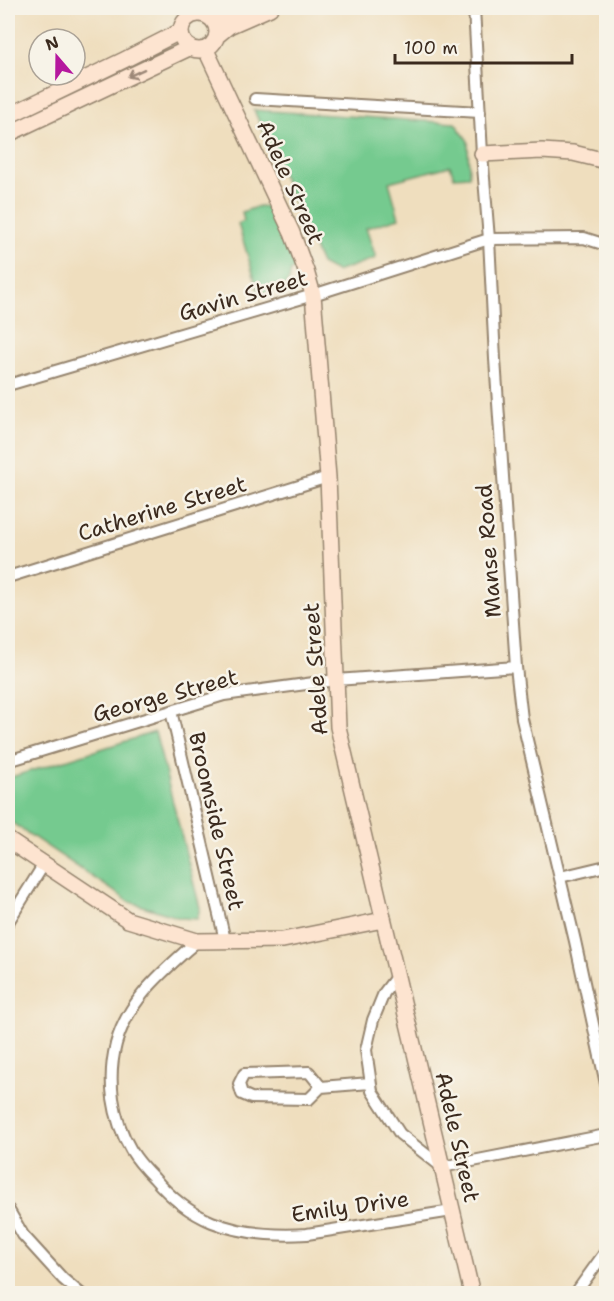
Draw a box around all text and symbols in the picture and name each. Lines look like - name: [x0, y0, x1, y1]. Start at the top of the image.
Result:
- north arrow: [27, 27, 87, 87]
- scale bar: [395, 27, 572, 65]
- text: N: [42, 31, 62, 55]
- text: 100 m: [404, 36, 458, 60]
- one-way arrow: [127, 67, 145, 79]
- street label: Adele Street: [250, 115, 331, 249]
- street label: Gavin Street: [175, 263, 311, 328]
- street label: Catherine Street: [74, 469, 250, 548]
- street label: Manse Road: [469, 483, 508, 619]
- street label: Adele Street: [296, 602, 335, 736]
- street label: George Street: [89, 662, 241, 729]
- street label: Broomside Street: [182, 729, 251, 913]
- street label: Adele Street: [428, 1069, 487, 1205]
- street label: Emily Drive: [289, 1184, 411, 1229]

